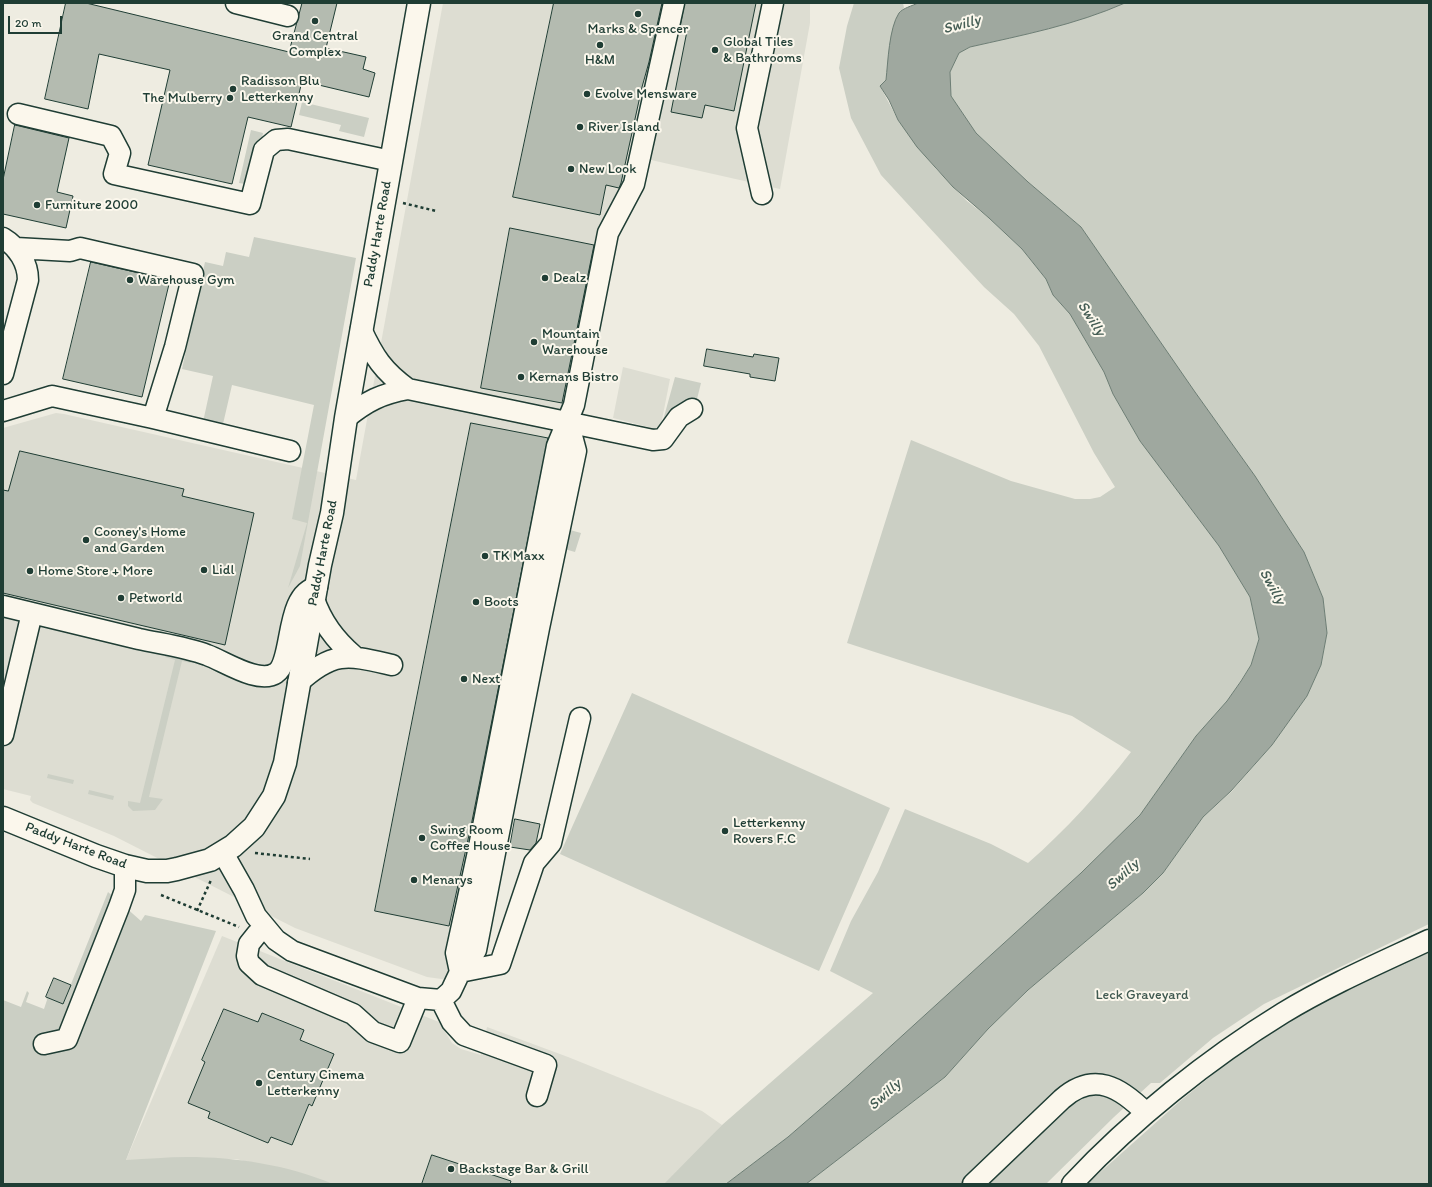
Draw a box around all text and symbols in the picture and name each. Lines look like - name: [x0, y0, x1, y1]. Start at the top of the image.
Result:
- scale bar: [10, 8, 64, 34]
- marker: Marks & Spencer: [633, 9, 643, 19]
- water label: Swilly: [941, 11, 983, 39]
- text: 20 m: [15, 16, 42, 30]
- marker: Grand Central Complex: [310, 16, 320, 26]
- place label: Marks & Spencer: [588, 21, 688, 37]
- place label: Grand Central Complex: [272, 28, 358, 60]
- place label: Global Tiles & Bathrooms: [723, 34, 802, 66]
- marker: H&M: [595, 40, 605, 50]
- marker: Global Tiles & Bathrooms: [710, 45, 720, 55]
- place label: H&M: [585, 52, 615, 68]
- place label: Radisson Blu Letterkenny: [241, 73, 320, 106]
- marker: Radisson Blu Letterkenny: [228, 84, 238, 94]
- place label: Evolve Mensware: [595, 86, 697, 102]
- marker: Evolve Mensware: [582, 89, 592, 99]
- place label: The Mulberry: [142, 90, 222, 106]
- marker: The Mulberry: [225, 93, 235, 103]
- place label: River Island: [588, 119, 660, 135]
- marker: River Island: [575, 122, 585, 132]
- place label: New Look: [579, 161, 636, 177]
- marker: New Look: [566, 164, 576, 174]
- street label: Paddy Harte Road: [360, 180, 396, 288]
- place label: Furniture 2000: [45, 197, 138, 213]
- marker: Furniture 2000: [32, 200, 42, 210]
- place label: Dealz: [553, 270, 586, 286]
- place label: Warehouse Gym: [138, 272, 235, 288]
- marker: Dealz: [540, 273, 550, 283]
- marker: Warehouse Gym: [125, 275, 135, 285]
- water label: Swilly: [1073, 298, 1109, 340]
- place label: Mountain Warehouse: [542, 326, 608, 358]
- marker: Mountain Warehouse: [529, 337, 539, 347]
- place label: Kernans Bistro: [529, 369, 619, 385]
- marker: Kernans Bistro: [516, 372, 526, 382]
- street label: Paddy Harte Road: [304, 499, 342, 607]
- place label: Cooney's Home and Garden: [94, 524, 186, 556]
- marker: Cooney's Home and Garden: [81, 535, 91, 545]
- place label: TK Maxx: [493, 548, 545, 564]
- marker: TK Maxx: [480, 551, 490, 561]
- place label: Lidl: [212, 562, 234, 578]
- place label: Home Store + More: [38, 563, 153, 579]
- marker: Lidl: [199, 565, 209, 575]
- marker: Home Store + More: [25, 566, 35, 576]
- water label: Swilly: [1255, 566, 1289, 608]
- place label: Petworld: [129, 590, 182, 606]
- marker: Petworld: [116, 593, 126, 603]
- place label: Boots: [484, 594, 519, 610]
- marker: Boots: [471, 597, 481, 607]
- place label: Next: [472, 671, 500, 687]
- marker: Next: [459, 674, 469, 684]
- place label: Letterkenny Rovers F.C: [733, 815, 805, 848]
- street label: Paddy Harte Road: [23, 819, 129, 873]
- place label: Swing Room Coffee House: [430, 822, 510, 854]
- marker: Letterkenny Rovers F.C: [720, 826, 730, 836]
- marker: Swing Room Coffee House: [417, 833, 427, 843]
- water label: Swilly: [1103, 856, 1143, 894]
- place label: Menarys: [422, 872, 473, 888]
- marker: Menarys: [409, 875, 419, 885]
- park label: Leck Graveyard: [1095, 987, 1189, 1003]
- place label: Century Cinema Letterkenny: [267, 1067, 364, 1100]
- water label: Swilly: [865, 1076, 905, 1114]
- marker: Century Cinema Letterkenny: [254, 1078, 264, 1088]
- place label: Backstage Bar & Grill: [459, 1161, 588, 1177]
- marker: Backstage Bar & Grill: [446, 1164, 456, 1174]

